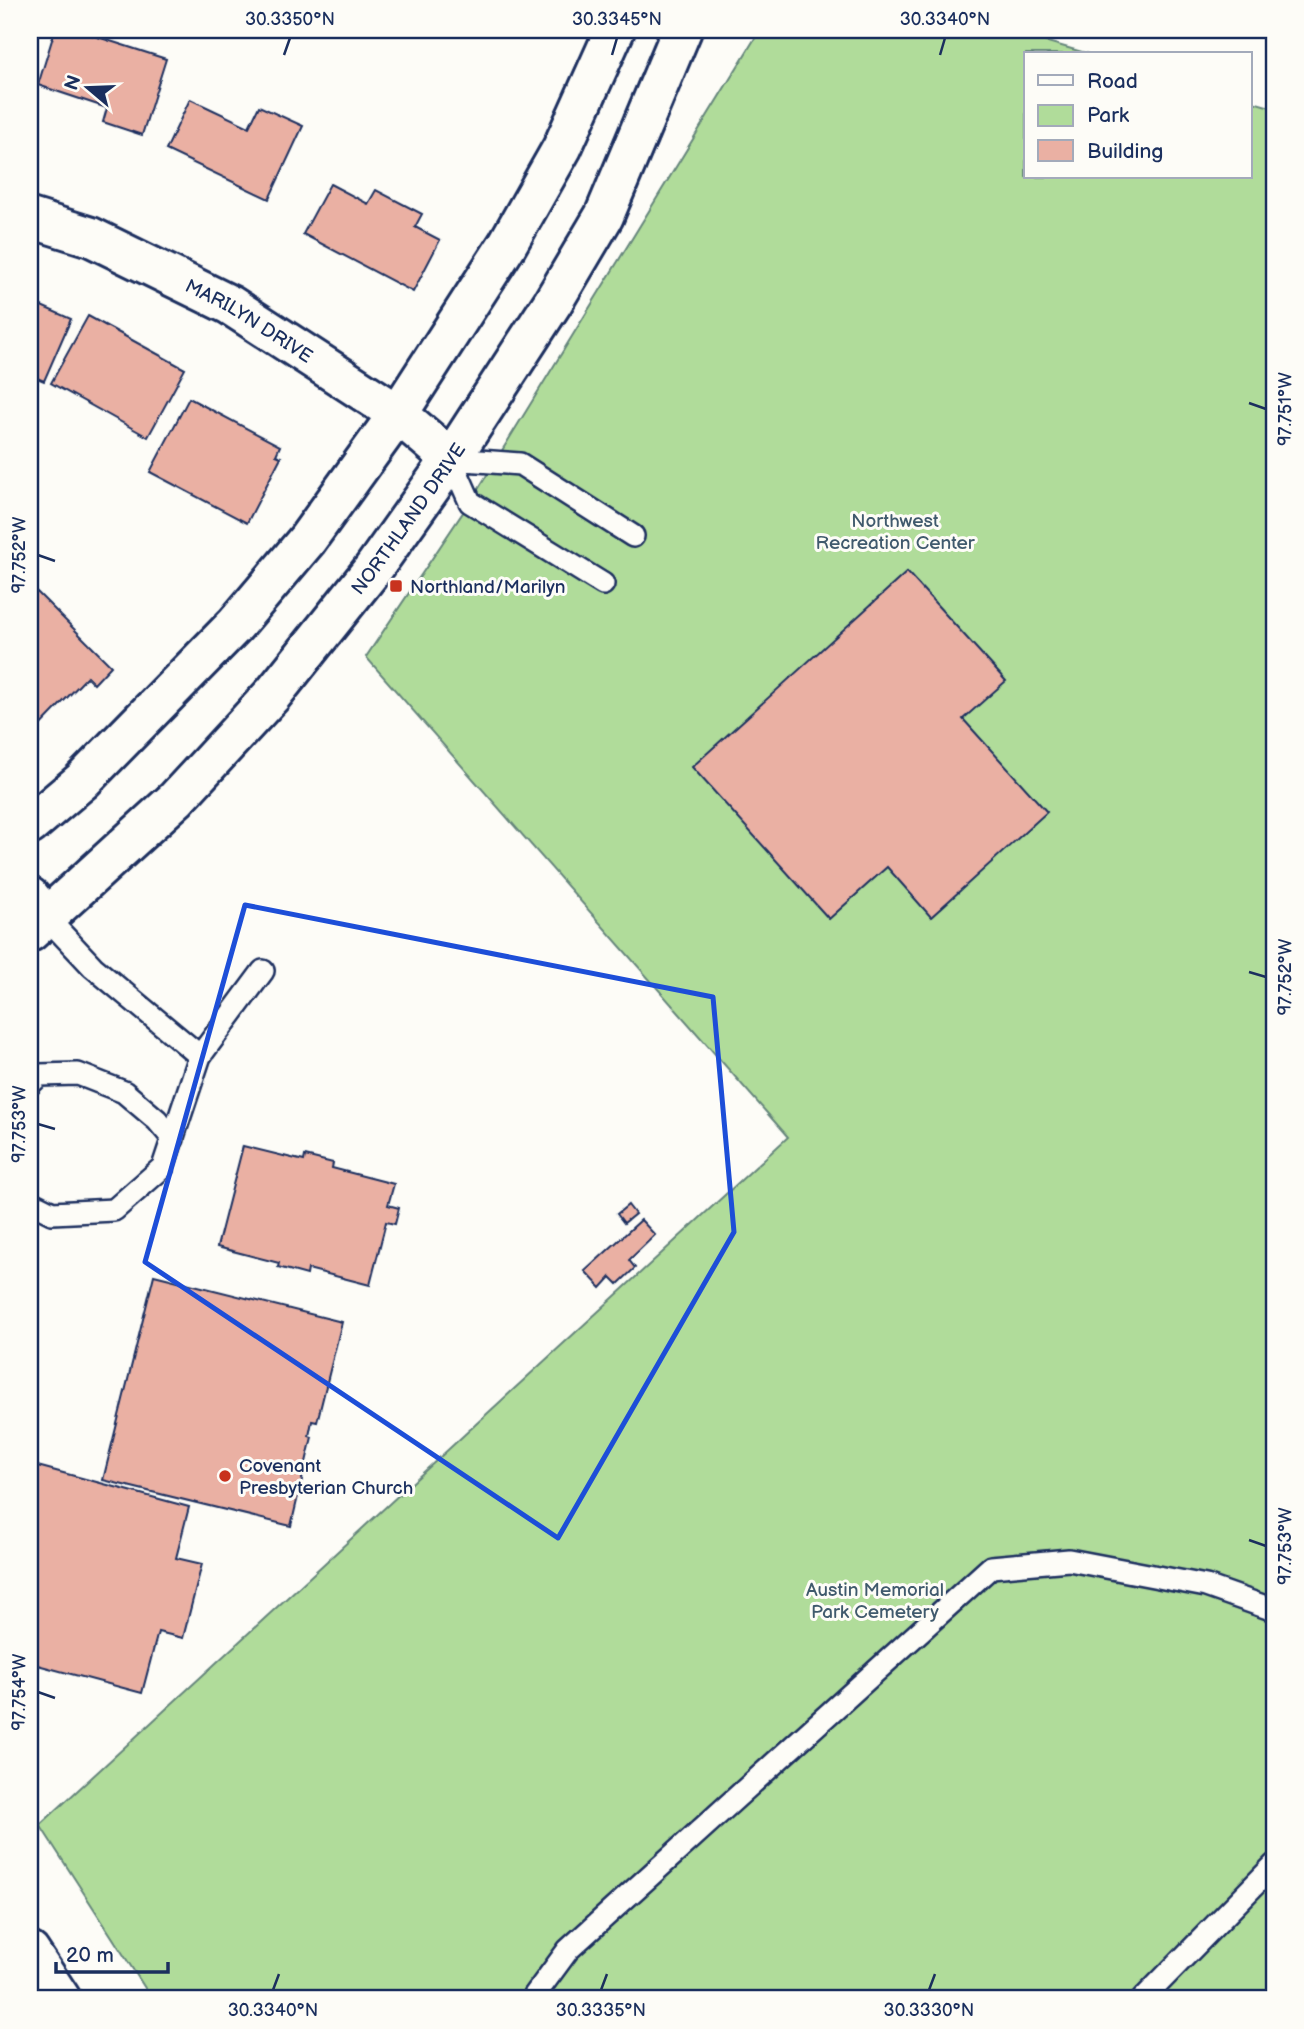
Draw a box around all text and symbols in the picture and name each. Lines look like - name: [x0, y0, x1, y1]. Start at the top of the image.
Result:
- text: 30.3350°N: [245, 9, 335, 30]
- text: 30.3345°N: [572, 9, 662, 30]
- text: 30.3340°N: [900, 9, 990, 30]
- north arrow: [52, 52, 122, 122]
- legend: [1024, 52, 1252, 178]
- text: Road: [1087, 69, 1138, 94]
- text: N: [60, 72, 87, 93]
- text: Park: [1087, 103, 1130, 128]
- text: Building: [1087, 139, 1163, 164]
- street label: MARILYN DRIVE: [181, 275, 317, 369]
- text: 97.751°W: [1275, 372, 1296, 446]
- street label: NORTHLAND DRIVE: [347, 439, 471, 600]
- park label: Northwest Recreation Center: [815, 510, 976, 555]
- text: 97.752°W: [9, 516, 30, 593]
- place label: Northland/Marilyn: [410, 576, 566, 599]
- marker: Northland/Marilyn: [388, 578, 404, 594]
- text: 97.752°W: [1275, 938, 1296, 1015]
- text: 97.753°W: [9, 1085, 30, 1163]
- place label: Covenant Presbyterian Church: [239, 1455, 413, 1500]
- marker: Covenant Presbyterian Church: [217, 1468, 233, 1484]
- text: 97.753°W: [1275, 1507, 1296, 1585]
- park label: Austin Memorial Park Cemetery: [806, 1579, 944, 1624]
- text: 97.754°W: [9, 1653, 30, 1730]
- scale bar: [56, 1931, 168, 1975]
- text: 20 m: [66, 1943, 114, 1968]
- text: 30.3340°N: [228, 2000, 318, 2021]
- text: 30.3335°N: [556, 2000, 646, 2021]
- text: 30.3330°N: [884, 2000, 974, 2021]

